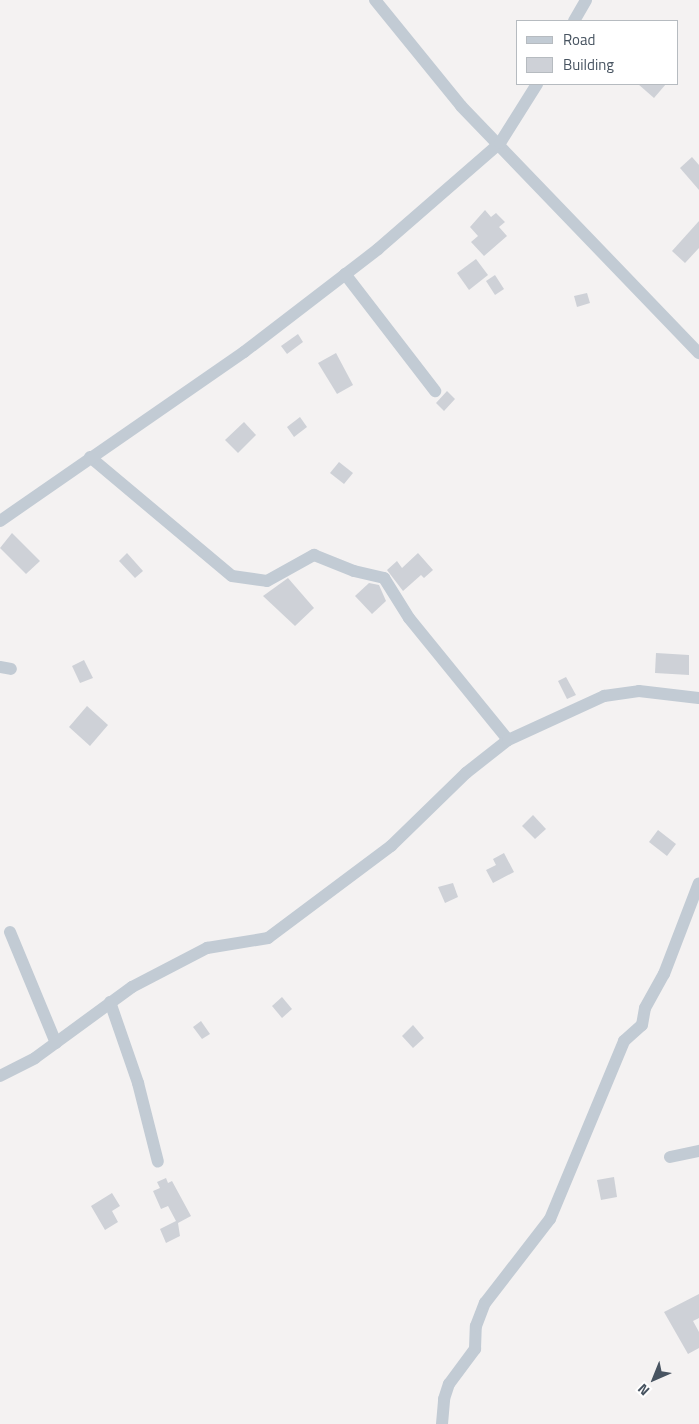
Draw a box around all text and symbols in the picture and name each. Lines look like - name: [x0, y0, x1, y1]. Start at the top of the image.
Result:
- legend: [516, 20, 679, 85]
- text: Road: [563, 28, 595, 51]
- text: Building: [563, 53, 614, 76]
- north arrow: [629, 1354, 679, 1404]
- text: N: [632, 1379, 654, 1401]

